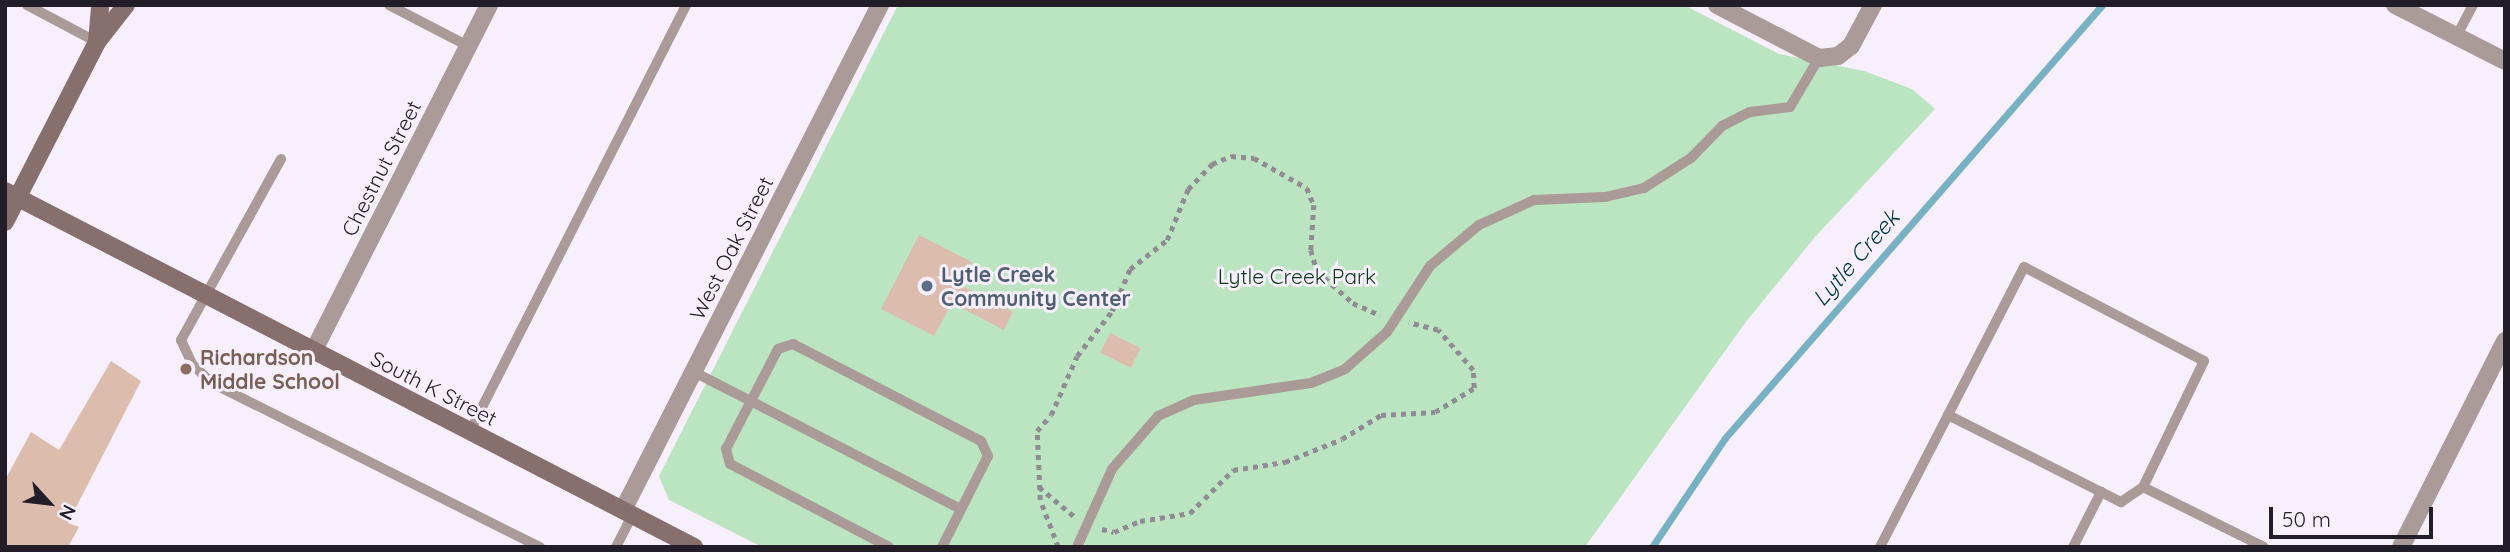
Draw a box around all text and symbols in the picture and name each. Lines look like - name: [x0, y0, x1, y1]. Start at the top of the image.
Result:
- street label: Chestnut Street: [336, 96, 426, 240]
- street label: West Oak Street: [684, 172, 778, 324]
- water label: Lytle Creek: [1807, 204, 1905, 312]
- place label: Lytle Creek Community Center: [941, 261, 1131, 311]
- park label: Lytle Creek Park: [1218, 263, 1376, 289]
- marker: Lytle Creek Community Center: [919, 278, 935, 294]
- place label: Richardson Middle School: [200, 344, 340, 394]
- street label: South K Street: [367, 345, 501, 431]
- marker: Richardson Middle School: [178, 361, 194, 377]
- north arrow: [14, 468, 84, 538]
- scale bar: [2272, 492, 2436, 536]
- text: N: [54, 501, 82, 524]
- text: 50 m: [2282, 506, 2331, 532]

